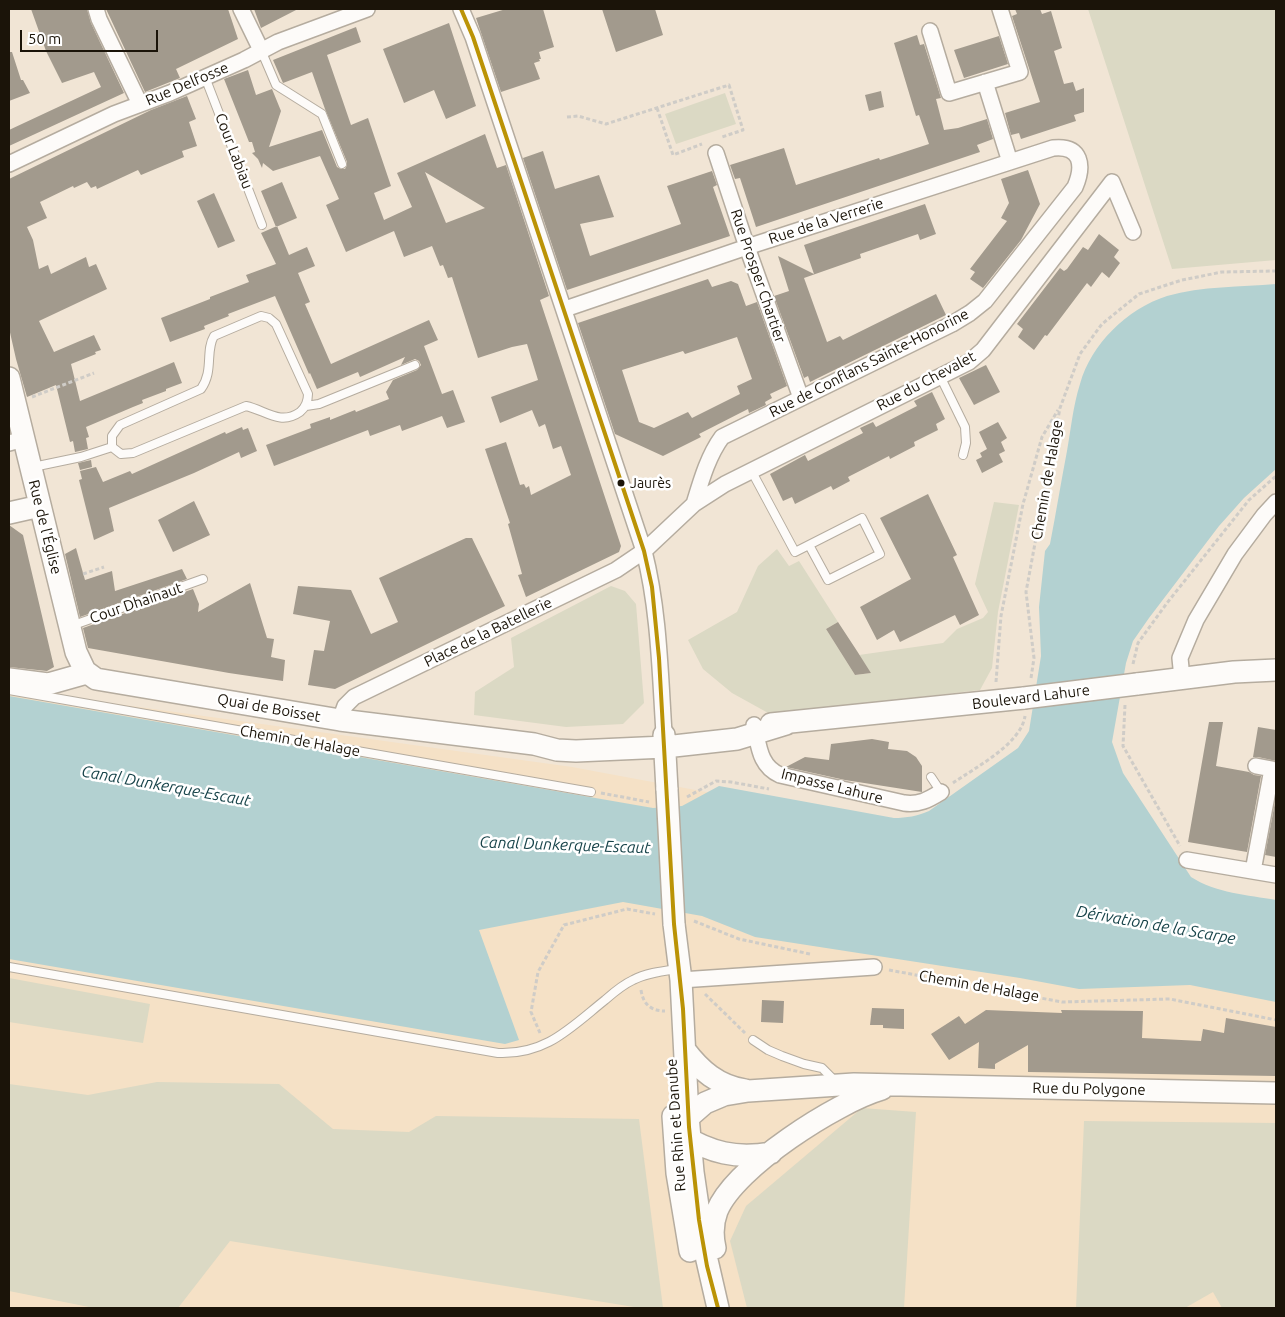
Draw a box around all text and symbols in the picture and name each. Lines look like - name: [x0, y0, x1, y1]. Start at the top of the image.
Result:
- scale bar: [22, 20, 160, 52]
- text: 50 m: [28, 30, 61, 47]
- street label: Rue Delfosse: [143, 58, 231, 110]
- street label: Cour Labiau: [211, 111, 257, 191]
- street label: Rue de la Verrerie: [766, 194, 886, 248]
- street label: Rue Prosper Chartier: [727, 207, 789, 345]
- street label: Rue de Conflans Sainte-Honorine: [766, 305, 972, 421]
- street label: Rue du Chevalet: [873, 347, 979, 415]
- street label: Chemin de Halage: [1028, 418, 1066, 542]
- place label: Jaurès: [630, 475, 671, 491]
- street label: Rue de l'Église: [25, 478, 65, 576]
- marker: Jaurès: [616, 478, 626, 488]
- street label: Cour Dhainaut: [87, 579, 185, 627]
- street label: Place de la Batellerie: [421, 593, 555, 671]
- street label: Boulevard Lahure: [971, 681, 1091, 713]
- street label: Quai de Boisset: [216, 690, 322, 726]
- street label: Chemin de Halage: [238, 722, 362, 760]
- water label: Canal Dunkerque-Escaut: [80, 762, 252, 810]
- street label: Impasse Lahure: [779, 765, 885, 807]
- water label: Canal Dunkerque-Escaut: [479, 832, 651, 858]
- water label: Dérivation de la Scarpe: [1075, 902, 1237, 948]
- street label: Chemin de Halage: [917, 967, 1041, 1005]
- street label: Rue Rhin et Danube: [662, 1058, 690, 1192]
- street label: Rue du Polygone: [1032, 1079, 1146, 1099]

